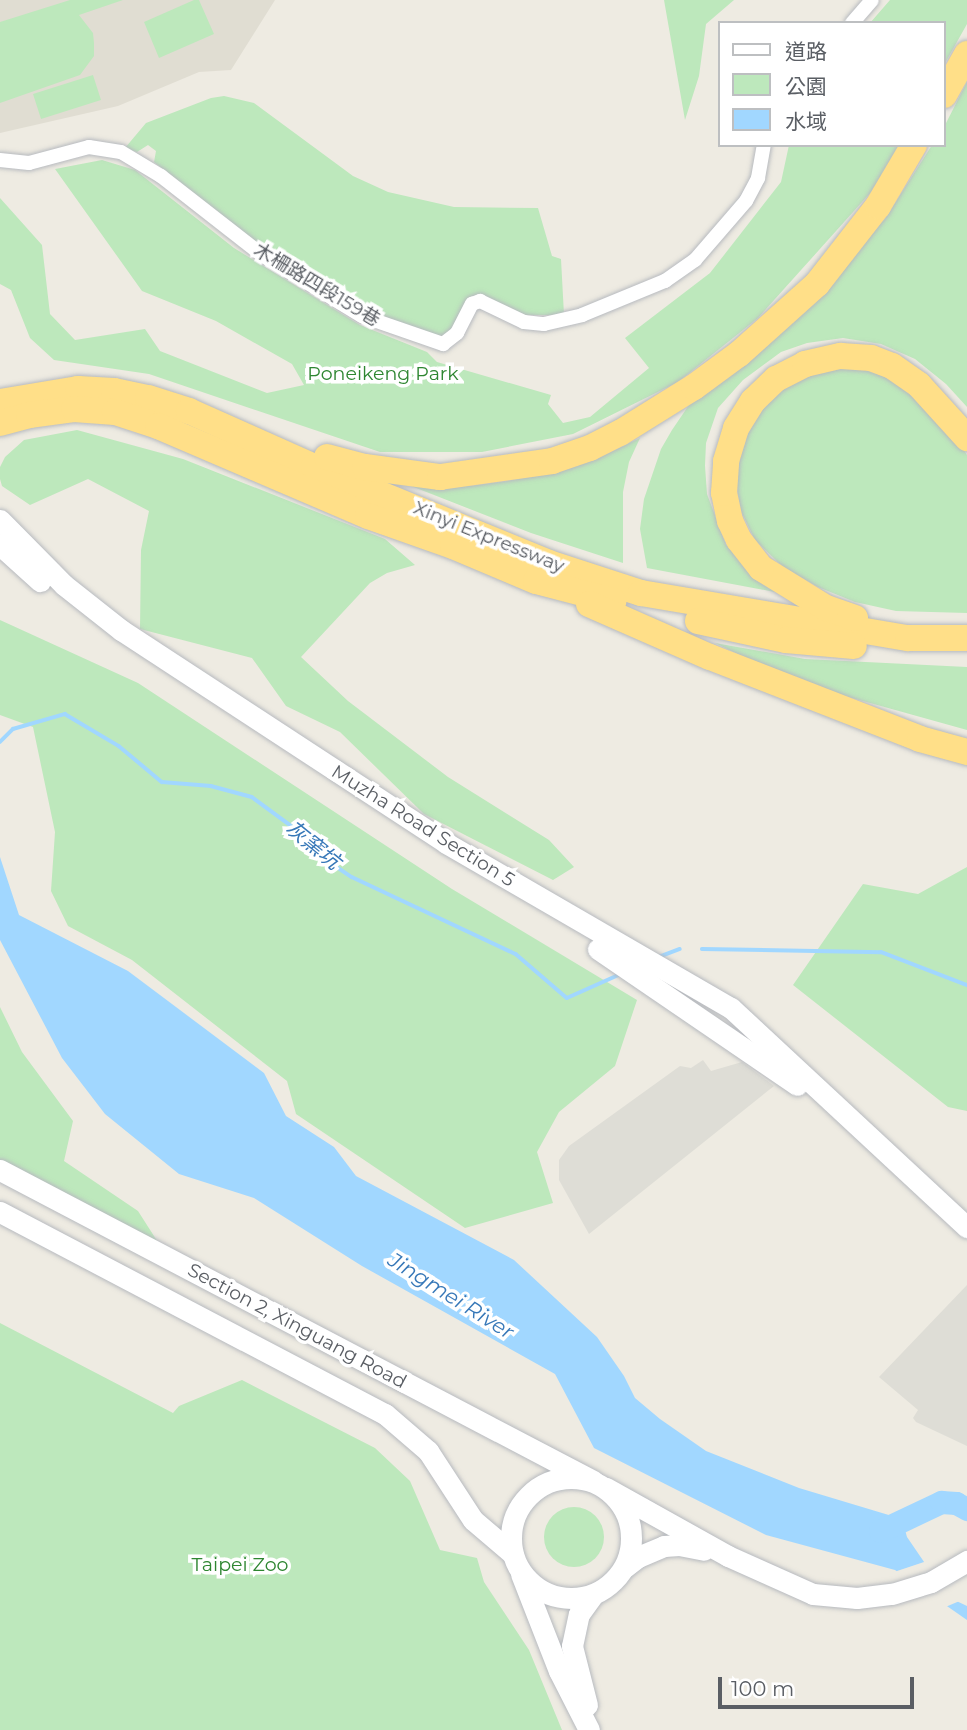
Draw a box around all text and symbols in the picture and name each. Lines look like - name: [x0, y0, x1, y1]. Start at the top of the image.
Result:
- legend: [718, 21, 946, 147]
- text: 道路: [785, 39, 827, 64]
- text: 公園: [785, 74, 827, 99]
- text: 水域: [785, 109, 827, 134]
- street label: 木柵路四段159巷: [250, 238, 384, 332]
- park label: Poneikeng Park: [307, 363, 459, 385]
- street label: Xinyi Expressway: [410, 496, 568, 578]
- street label: Muzha Road Section 5: [327, 760, 519, 892]
- water label: 灰窯坑: [281, 815, 345, 875]
- water label: Jingmei River: [383, 1247, 519, 1345]
- street label: Section 2, Xinguang Road: [184, 1259, 410, 1393]
- park label: Taipei Zoo: [191, 1554, 289, 1576]
- scale bar: [722, 1664, 918, 1708]
- text: 100 m: [731, 1676, 794, 1701]

